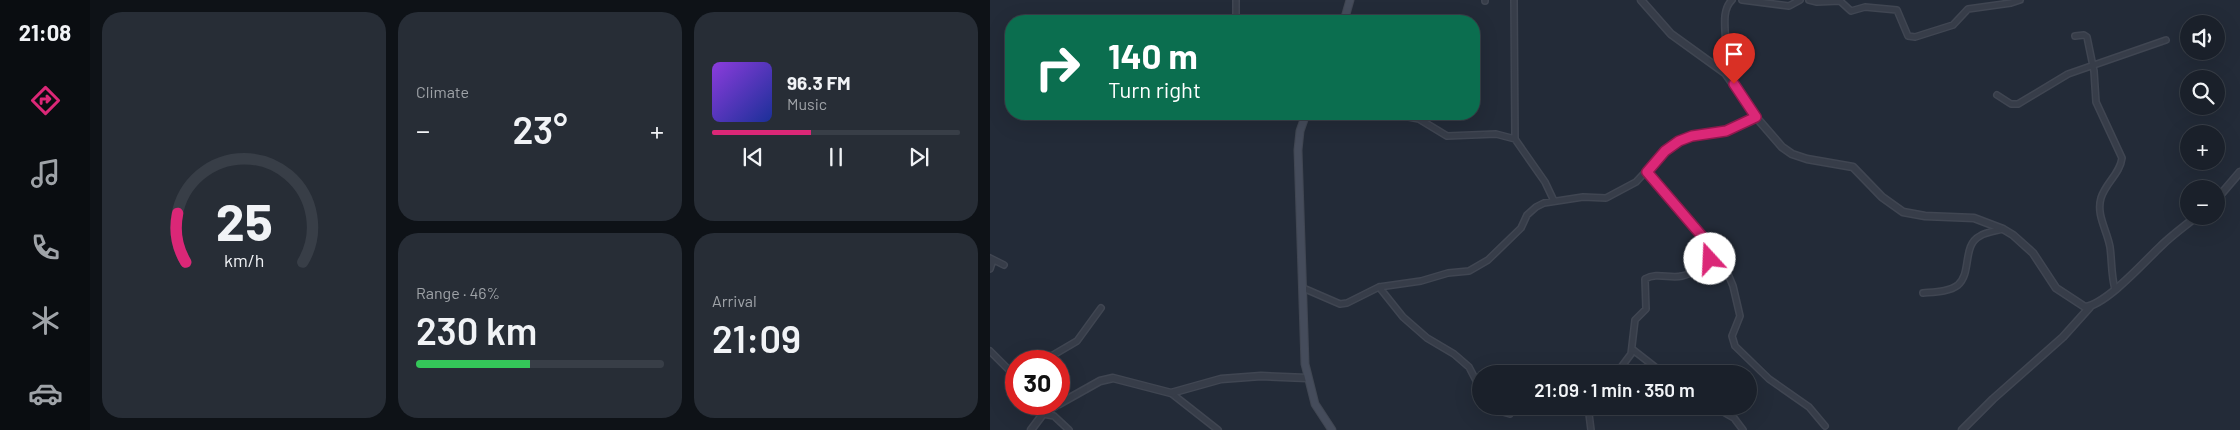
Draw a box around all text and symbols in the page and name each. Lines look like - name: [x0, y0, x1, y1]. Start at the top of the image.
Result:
- map controls: [2180, 15, 2225, 225]
- button: sound: [2180, 15, 2225, 60]
- text: 21:08: [19, 19, 71, 45]
- pin: [1713, 33, 1755, 84]
- text: 140 m: [1108, 34, 1198, 76]
- icon: right: [1025, 35, 1090, 100]
- icon: arrive: [1720, 40, 1748, 68]
- button: search: [2180, 70, 2225, 115]
- text: 96.3 FM: [787, 71, 851, 94]
- text: Turn right: [1108, 76, 1201, 102]
- text: Climate: [416, 82, 469, 101]
- icon: directions: [28, 83, 63, 118]
- text: Music: [787, 94, 827, 113]
- text: 23°: [512, 106, 568, 152]
- text: −: [416, 113, 430, 147]
- text: +: [650, 113, 664, 147]
- button: +: [2180, 125, 2225, 170]
- icon: previous: [739, 143, 767, 171]
- icon: pause: [822, 143, 850, 171]
- icon: next: [905, 143, 933, 171]
- icon: music: [28, 156, 63, 191]
- button: −: [2180, 180, 2225, 225]
- text: 25: [215, 189, 273, 251]
- icon: phone: [28, 230, 63, 265]
- position arrow: [1683, 232, 1735, 284]
- text: km/h: [224, 249, 264, 271]
- text: Range · 46%: [416, 283, 500, 302]
- text: Arrival: [712, 291, 757, 310]
- icon: climate: [28, 303, 63, 338]
- text: 230 km: [416, 307, 537, 353]
- text: 21:09: [712, 315, 801, 361]
- speed limit sign: 30: [1005, 350, 1070, 415]
- icon: car: [28, 376, 63, 411]
- text: 21:09 · 1 min · 350 m: [1534, 378, 1695, 401]

